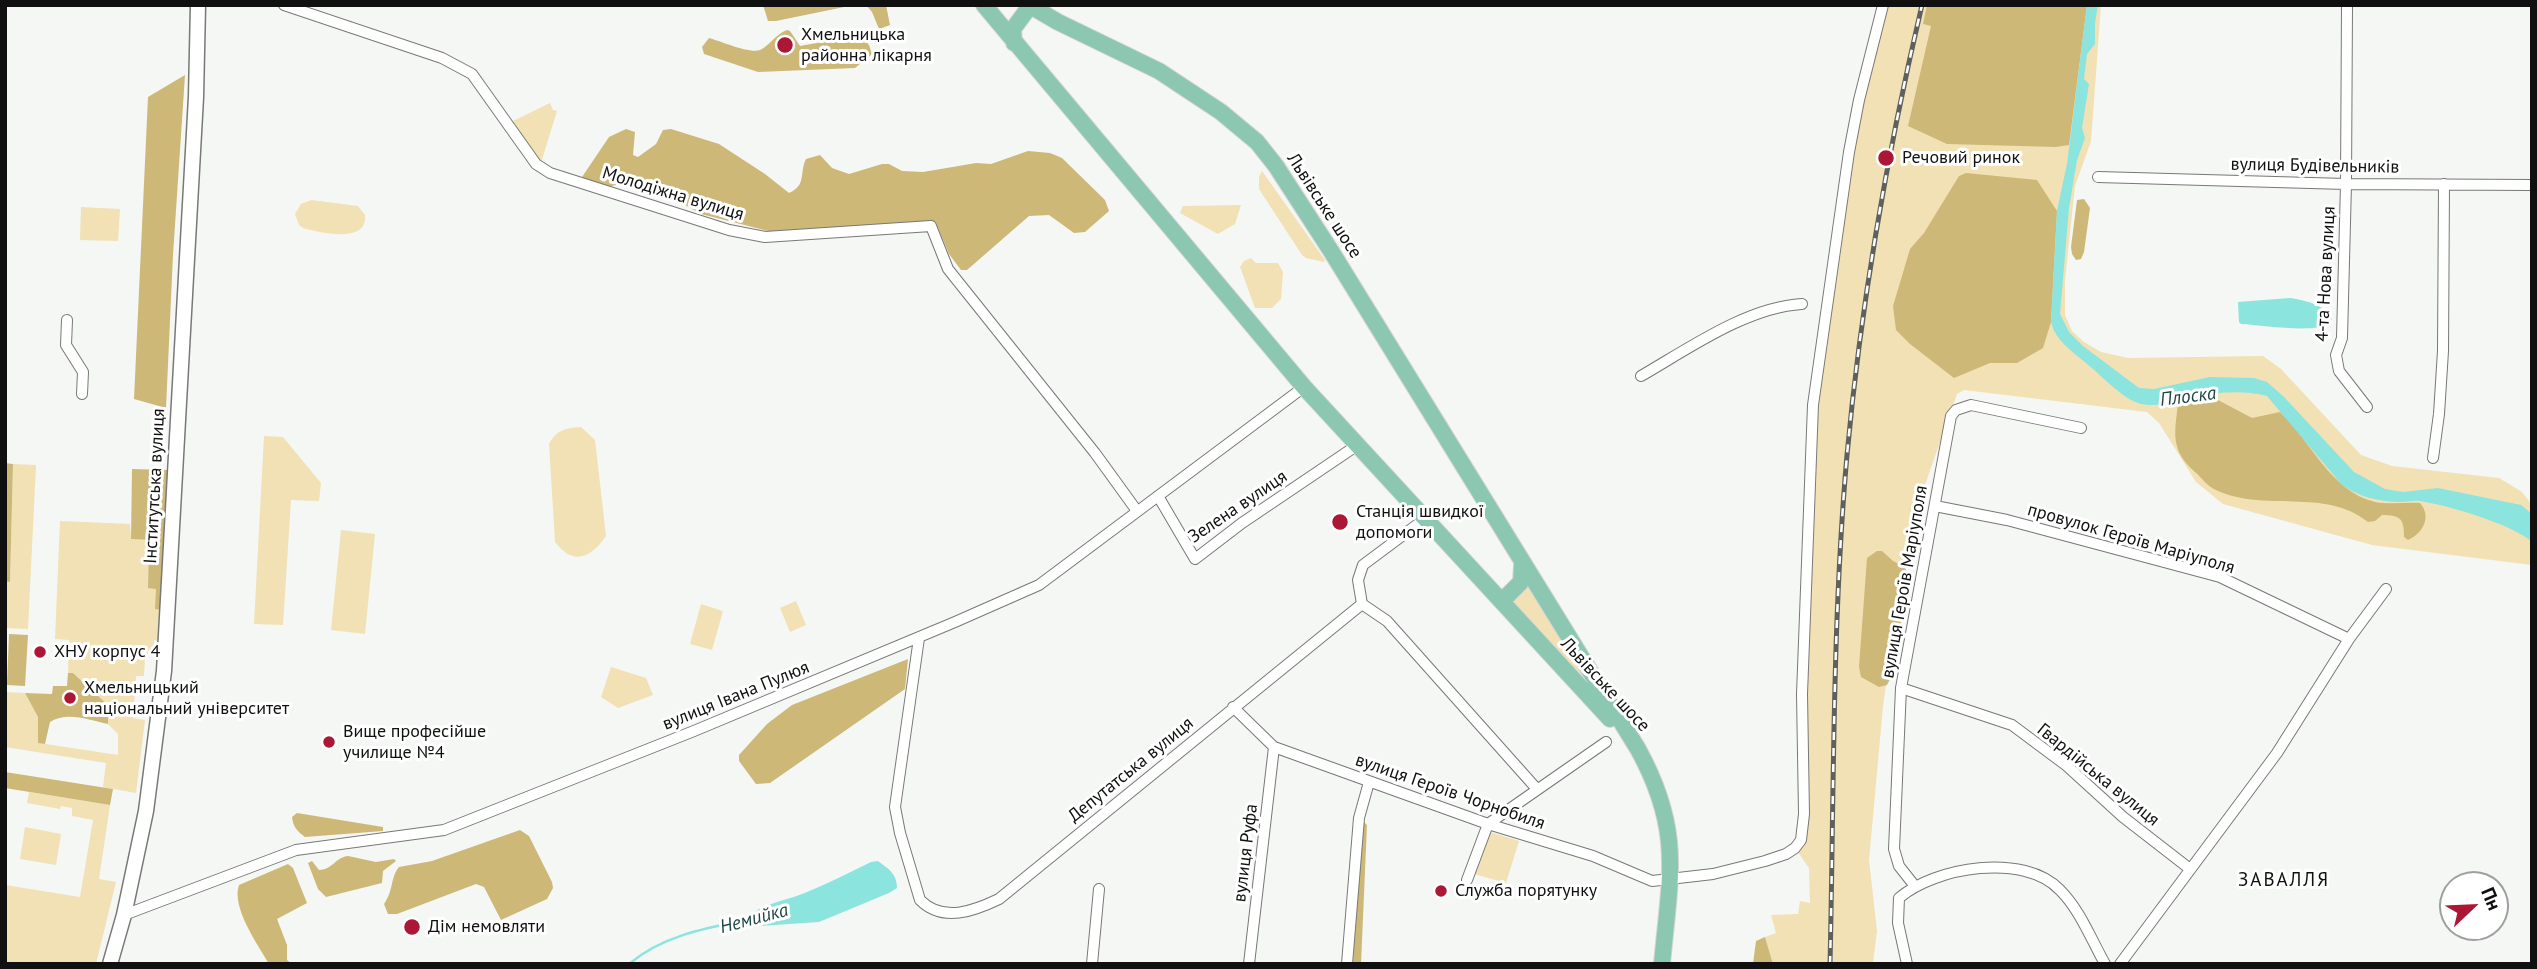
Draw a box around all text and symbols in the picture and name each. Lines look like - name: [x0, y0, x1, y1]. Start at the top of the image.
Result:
- place label: Хмельницька районна лікарня: [801, 24, 932, 66]
- marker: Хмельницька районна лікарня: [775, 35, 795, 55]
- place label: Речовий ринок: [1902, 147, 2020, 169]
- marker: Речовий ринок: [1876, 148, 1896, 168]
- street label: Львівське шосе: [1282, 149, 1366, 263]
- street label: вулиця Будівельників: [2230, 154, 2400, 178]
- street label: Молодіжна вулиця: [600, 162, 746, 226]
- street label: 4-та Нова вулиця: [2312, 206, 2340, 342]
- water label: Плоска: [2159, 382, 2217, 412]
- street label: Інститутська вулиця: [140, 408, 170, 564]
- street label: Зелена вулиця: [1184, 466, 1292, 548]
- street label: вулиця Героїв Маріуполя: [1877, 484, 1933, 680]
- street label: провулок Героїв Маріуполя: [2025, 499, 2237, 579]
- place label: Станція швидкої допомоги: [1356, 501, 1484, 544]
- marker: Станція швидкої допомоги: [1330, 512, 1350, 532]
- street label: Львівське шосе: [1556, 633, 1654, 737]
- place label: ХНУ корпус 4: [54, 641, 160, 663]
- marker: ХНУ корпус 4: [32, 644, 48, 660]
- street label: вулиця Івана Пулюя: [659, 657, 813, 735]
- place label: Хмельницький національний університет: [84, 677, 289, 720]
- marker: Хмельницький національний університет: [62, 690, 78, 706]
- street label: Депутатська вулиця: [1064, 713, 1198, 827]
- street label: Гвардійська вулиця: [2032, 719, 2164, 831]
- place label: Вище професійше училище №4: [343, 721, 486, 764]
- marker: Вище професійше училище №4: [321, 734, 337, 750]
- street label: вулиця Героїв Чорнобиля: [1352, 749, 1548, 835]
- street label: вулиця Руфа: [1229, 803, 1263, 903]
- district label: ЗАВАЛЛЯ: [2239, 870, 2329, 892]
- north arrow: [2439, 871, 2509, 941]
- place label: Служба порятунку: [1455, 880, 1597, 902]
- marker: Служба порятунку: [1433, 883, 1449, 899]
- text: Пн: [2476, 884, 2507, 914]
- water label: Немийка: [717, 899, 791, 939]
- place label: Дім немовляти: [428, 916, 545, 938]
- marker: Дім немовляти: [402, 917, 422, 937]

